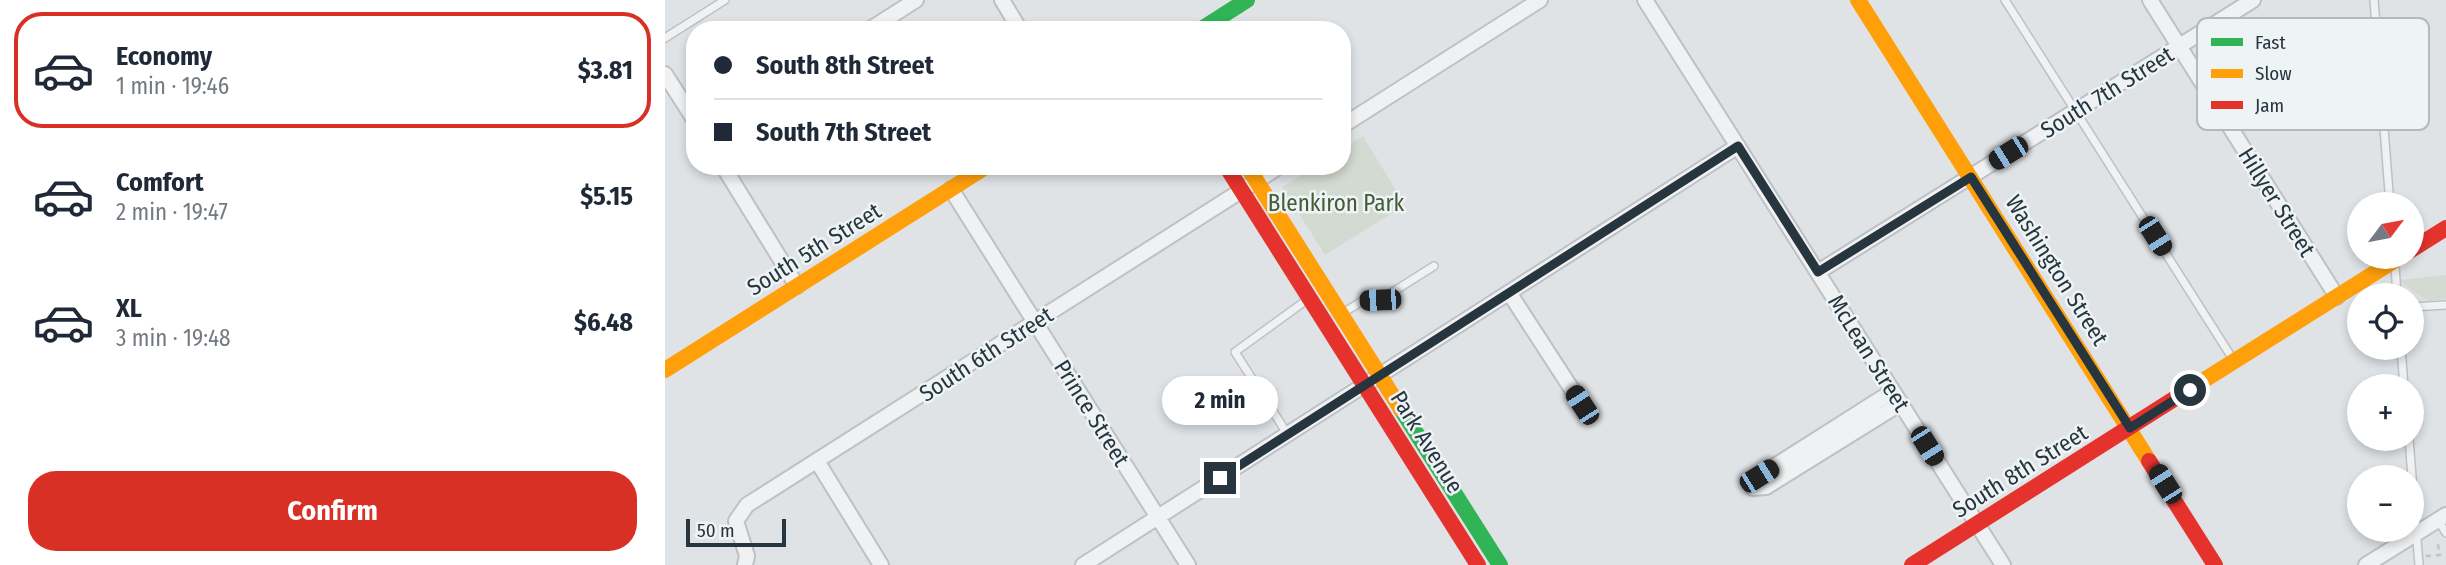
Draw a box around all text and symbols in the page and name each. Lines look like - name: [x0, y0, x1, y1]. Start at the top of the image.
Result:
- legend: [2197, 18, 2429, 130]
- text: Fast: [2255, 31, 2286, 54]
- icon: car: [32, 39, 95, 102]
- street label: South 7th Street: [2035, 40, 2179, 144]
- text: Economy: [116, 41, 212, 72]
- text: South 8th Street: [756, 50, 934, 81]
- text: $3.81: [578, 55, 633, 86]
- text: Slow: [2255, 62, 2292, 85]
- text: 1 min · 19:46: [116, 72, 229, 100]
- text: Jam: [2255, 94, 2284, 117]
- text: South 7th Street: [756, 117, 931, 148]
- car: [1985, 133, 2032, 173]
- street label: Hillyer Street: [2232, 142, 2322, 262]
- icon: car: [32, 165, 95, 228]
- text: Comfort: [116, 167, 204, 198]
- text: $5.15: [580, 181, 633, 212]
- park label: Blenkiron Park: [1268, 189, 1404, 217]
- street label: Washington Street: [2000, 190, 2115, 351]
- north arrow: [2347, 192, 2424, 270]
- map controls: [2347, 192, 2424, 542]
- street label: South 5th Street: [742, 196, 887, 301]
- text: 2 min · 19:47: [116, 198, 228, 226]
- car: [2135, 213, 2176, 259]
- button: locate: [2347, 283, 2424, 360]
- car: [1359, 289, 1402, 311]
- street label: McLean Street: [1822, 289, 1916, 417]
- icon: car: [32, 291, 95, 354]
- text: XL: [116, 293, 142, 324]
- street label: South 6th Street: [914, 300, 1058, 408]
- text: $6.48: [574, 307, 633, 338]
- text: 3 min · 19:48: [116, 324, 231, 352]
- street label: Prince Street: [1048, 355, 1136, 472]
- route start: [2174, 374, 2206, 406]
- button: +: [2347, 374, 2424, 451]
- callout: 2 min: [1162, 377, 1278, 426]
- car: [1562, 382, 1603, 428]
- text: 2 min: [1195, 386, 1246, 414]
- street label: Park Avenue: [1385, 386, 1469, 498]
- street label: South 8th Street: [1947, 418, 2093, 524]
- car: [1907, 423, 1948, 469]
- car: [1736, 456, 1783, 496]
- car: [2145, 461, 2186, 507]
- route end: [1204, 462, 1236, 494]
- button: −: [2347, 465, 2424, 542]
- button: Confirm: [28, 471, 637, 551]
- scale bar: [686, 516, 786, 548]
- text: 50 m: [697, 519, 735, 542]

